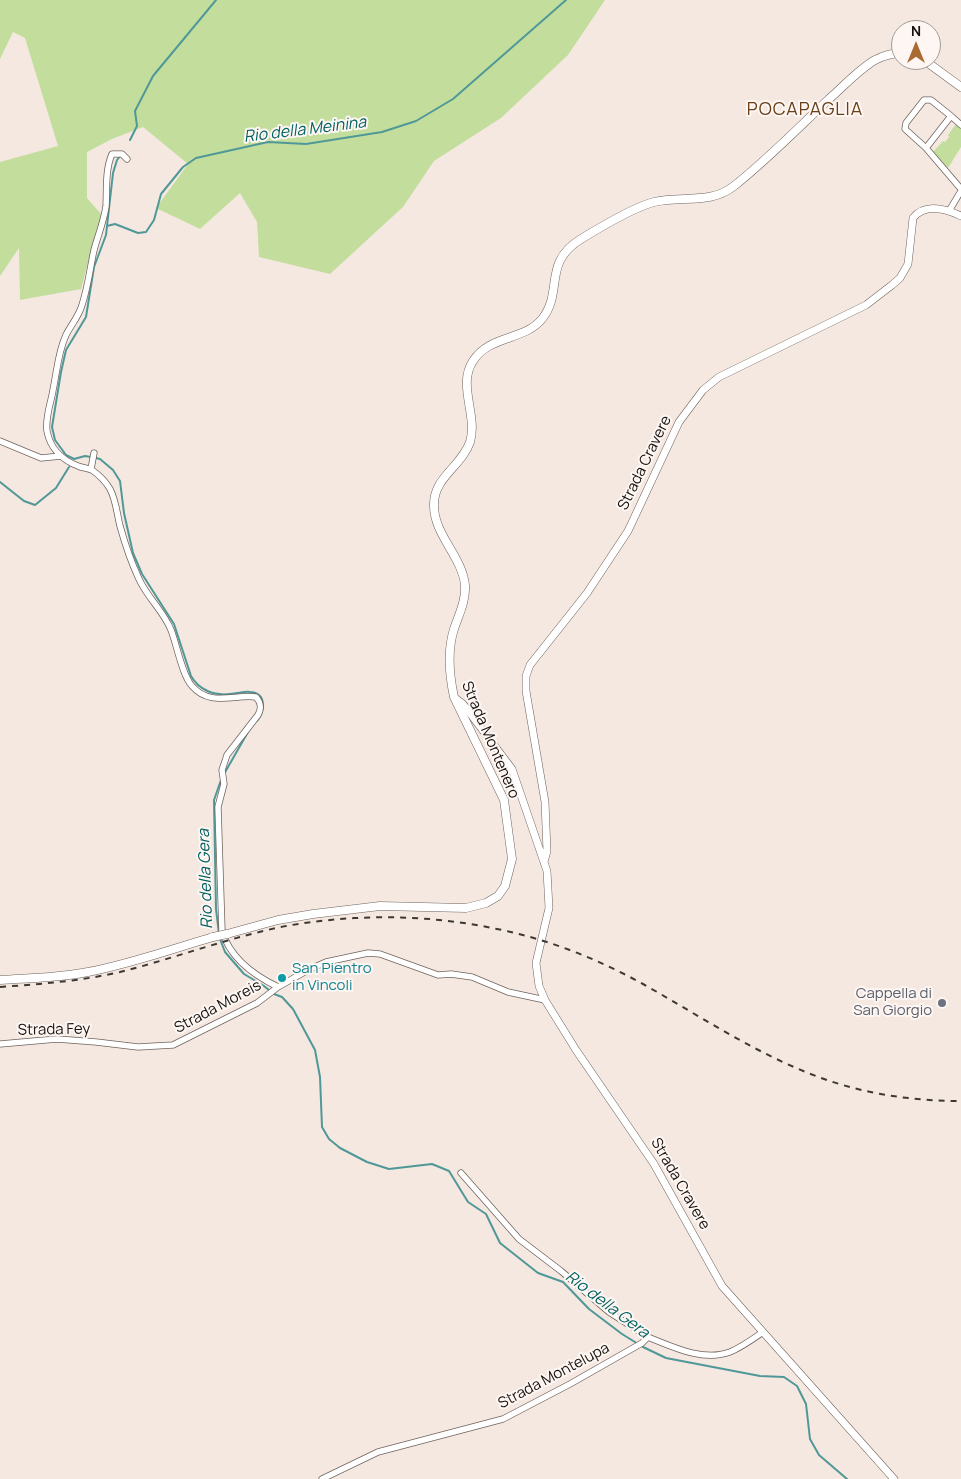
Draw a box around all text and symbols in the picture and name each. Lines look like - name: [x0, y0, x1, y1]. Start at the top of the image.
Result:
- north arrow: [891, 20, 941, 70]
- text: N: [911, 21, 921, 40]
- district label: POCAPAGLIA: [746, 99, 864, 121]
- water label: Rio della Meinina: [243, 113, 367, 147]
- street label: Strada Cravere: [614, 413, 676, 513]
- street label: Strada Montenero: [457, 679, 523, 801]
- water label: Rio della Gera: [195, 829, 217, 929]
- place label: San Pientro in Vincoli: [292, 960, 372, 995]
- marker: San Pientro in Vincoli: [276, 972, 288, 984]
- street label: Strada Moreis: [171, 977, 265, 1037]
- place label: Cappella di San Giorgio: [853, 985, 932, 1020]
- marker: Cappella di San Giorgio: [936, 997, 948, 1009]
- street label: Strada Fey: [17, 1020, 91, 1040]
- street label: Strada Cravere: [646, 1135, 714, 1233]
- water label: Rio della Gera: [561, 1267, 653, 1343]
- street label: Strada Montelupa: [495, 1339, 613, 1413]

